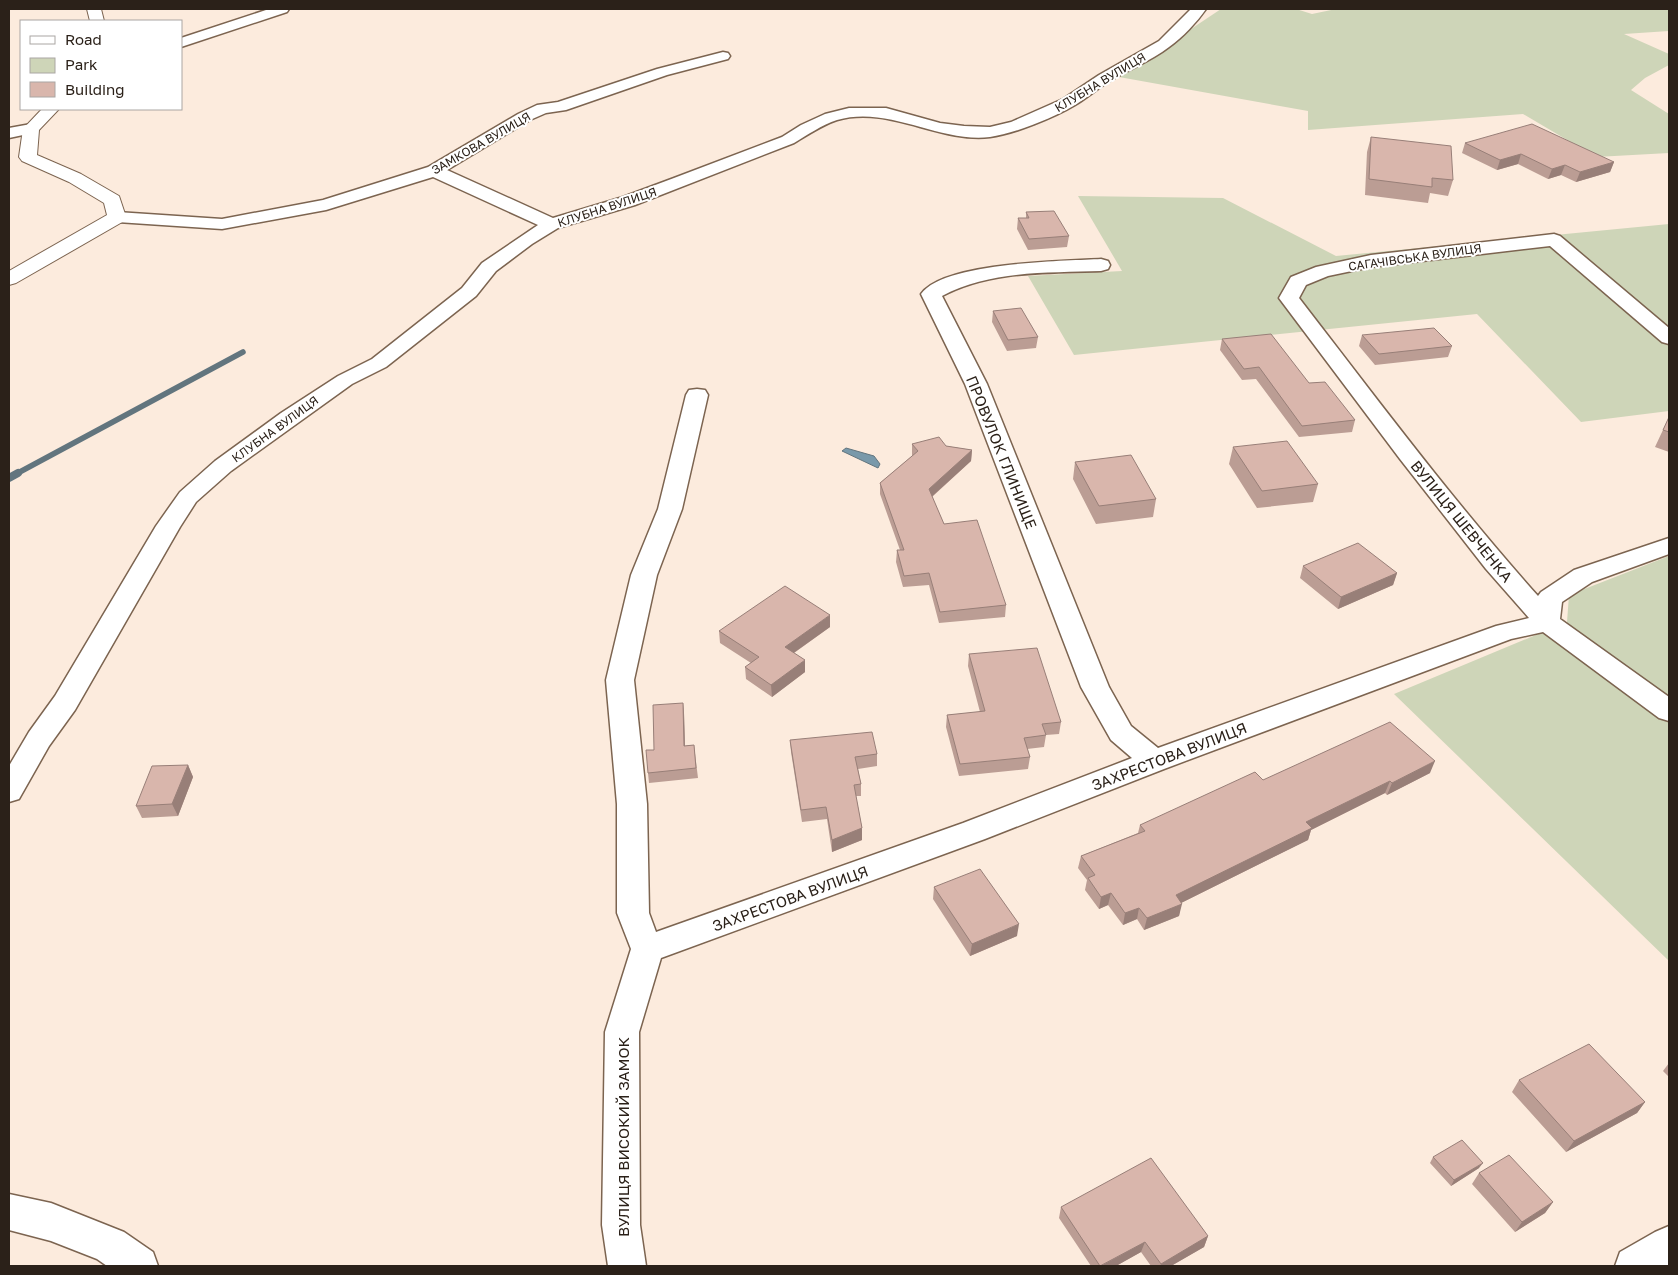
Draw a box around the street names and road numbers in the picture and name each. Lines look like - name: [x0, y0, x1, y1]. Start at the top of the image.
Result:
- street label: КЛУБНА ВУЛИЦЯ: [1052, 49, 1148, 115]
- street label: ЗАМКОВА ВУЛИЦЯ: [429, 109, 533, 177]
- street label: КЛУБНА ВУЛИЦЯ: [555, 184, 659, 230]
- street label: САГАЧІВСЬКА ВУЛИЦЯ: [1347, 240, 1483, 274]
- street label: ПРОВУЛОК ГЛИНИЩЕ: [963, 373, 1041, 531]
- street label: КЛУБНА ВУЛИЦЯ: [229, 393, 321, 465]
- street label: ВУЛИЦЯ ШЕВЧЕНКА: [1407, 456, 1517, 586]
- street label: ЗАХРЕСТОВА ВУЛИЦЯ: [1089, 718, 1249, 794]
- street label: ЗАХРЕСТОВА ВУЛИЦЯ: [710, 861, 870, 935]
- street label: ВУЛИЦЯ ВИСОКИЙ ЗАМОК: [614, 1036, 632, 1237]

